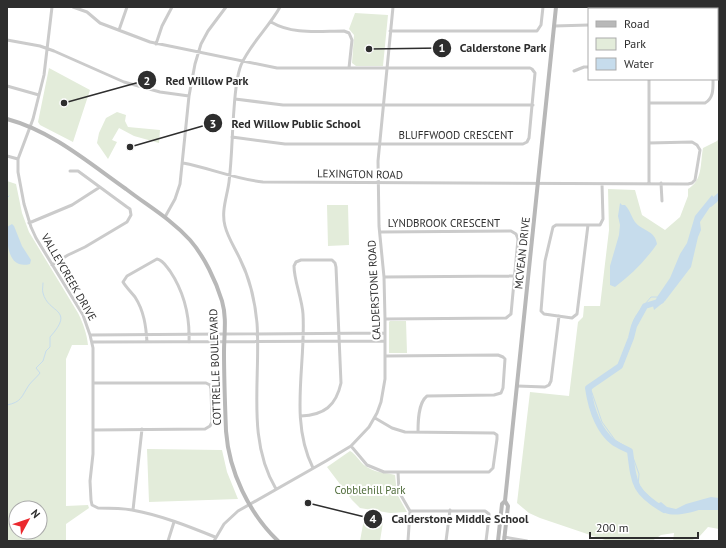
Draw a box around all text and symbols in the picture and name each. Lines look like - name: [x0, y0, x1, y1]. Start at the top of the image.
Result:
- legend: [588, 8, 718, 80]
- text: Road: [624, 16, 649, 31]
- callout: Calderstone Park: [432, 36, 555, 60]
- text: Park: [624, 36, 646, 51]
- text: 1: [439, 40, 445, 55]
- text: Calderstone Park: [460, 40, 546, 55]
- text: Water: [624, 56, 654, 71]
- callout: Red Willow Park: [137, 68, 257, 92]
- text: 2: [144, 73, 150, 88]
- text: Red Willow Park: [166, 73, 249, 88]
- callout: Red Willow Public School: [203, 111, 368, 135]
- text: 3: [210, 116, 216, 131]
- text: Red Willow Public School: [232, 116, 361, 131]
- street label: BLUFFWOOD CRESCENT: [399, 128, 513, 142]
- street label: LEXINGTON ROAD: [317, 166, 403, 182]
- street label: LYNDBROOK CRESCENT: [388, 216, 500, 230]
- street label: MCVEAN DRIVE: [511, 216, 533, 290]
- street label: VALLEYCREEK DRIVE: [38, 230, 100, 323]
- street label: CALDERSTONE ROAD: [364, 240, 384, 340]
- street label: COTTRELLE BOULEVARD: [206, 308, 224, 426]
- park label: Cobblehill Park: [334, 483, 406, 497]
- north arrow: [8, 500, 48, 540]
- text: N: [28, 506, 43, 521]
- callout: Calderstone Middle School: [363, 507, 536, 531]
- text: 4: [370, 511, 377, 526]
- text: Calderstone Middle School: [391, 511, 529, 526]
- scale bar: [590, 514, 698, 540]
- text: 200 m: [596, 520, 629, 535]

